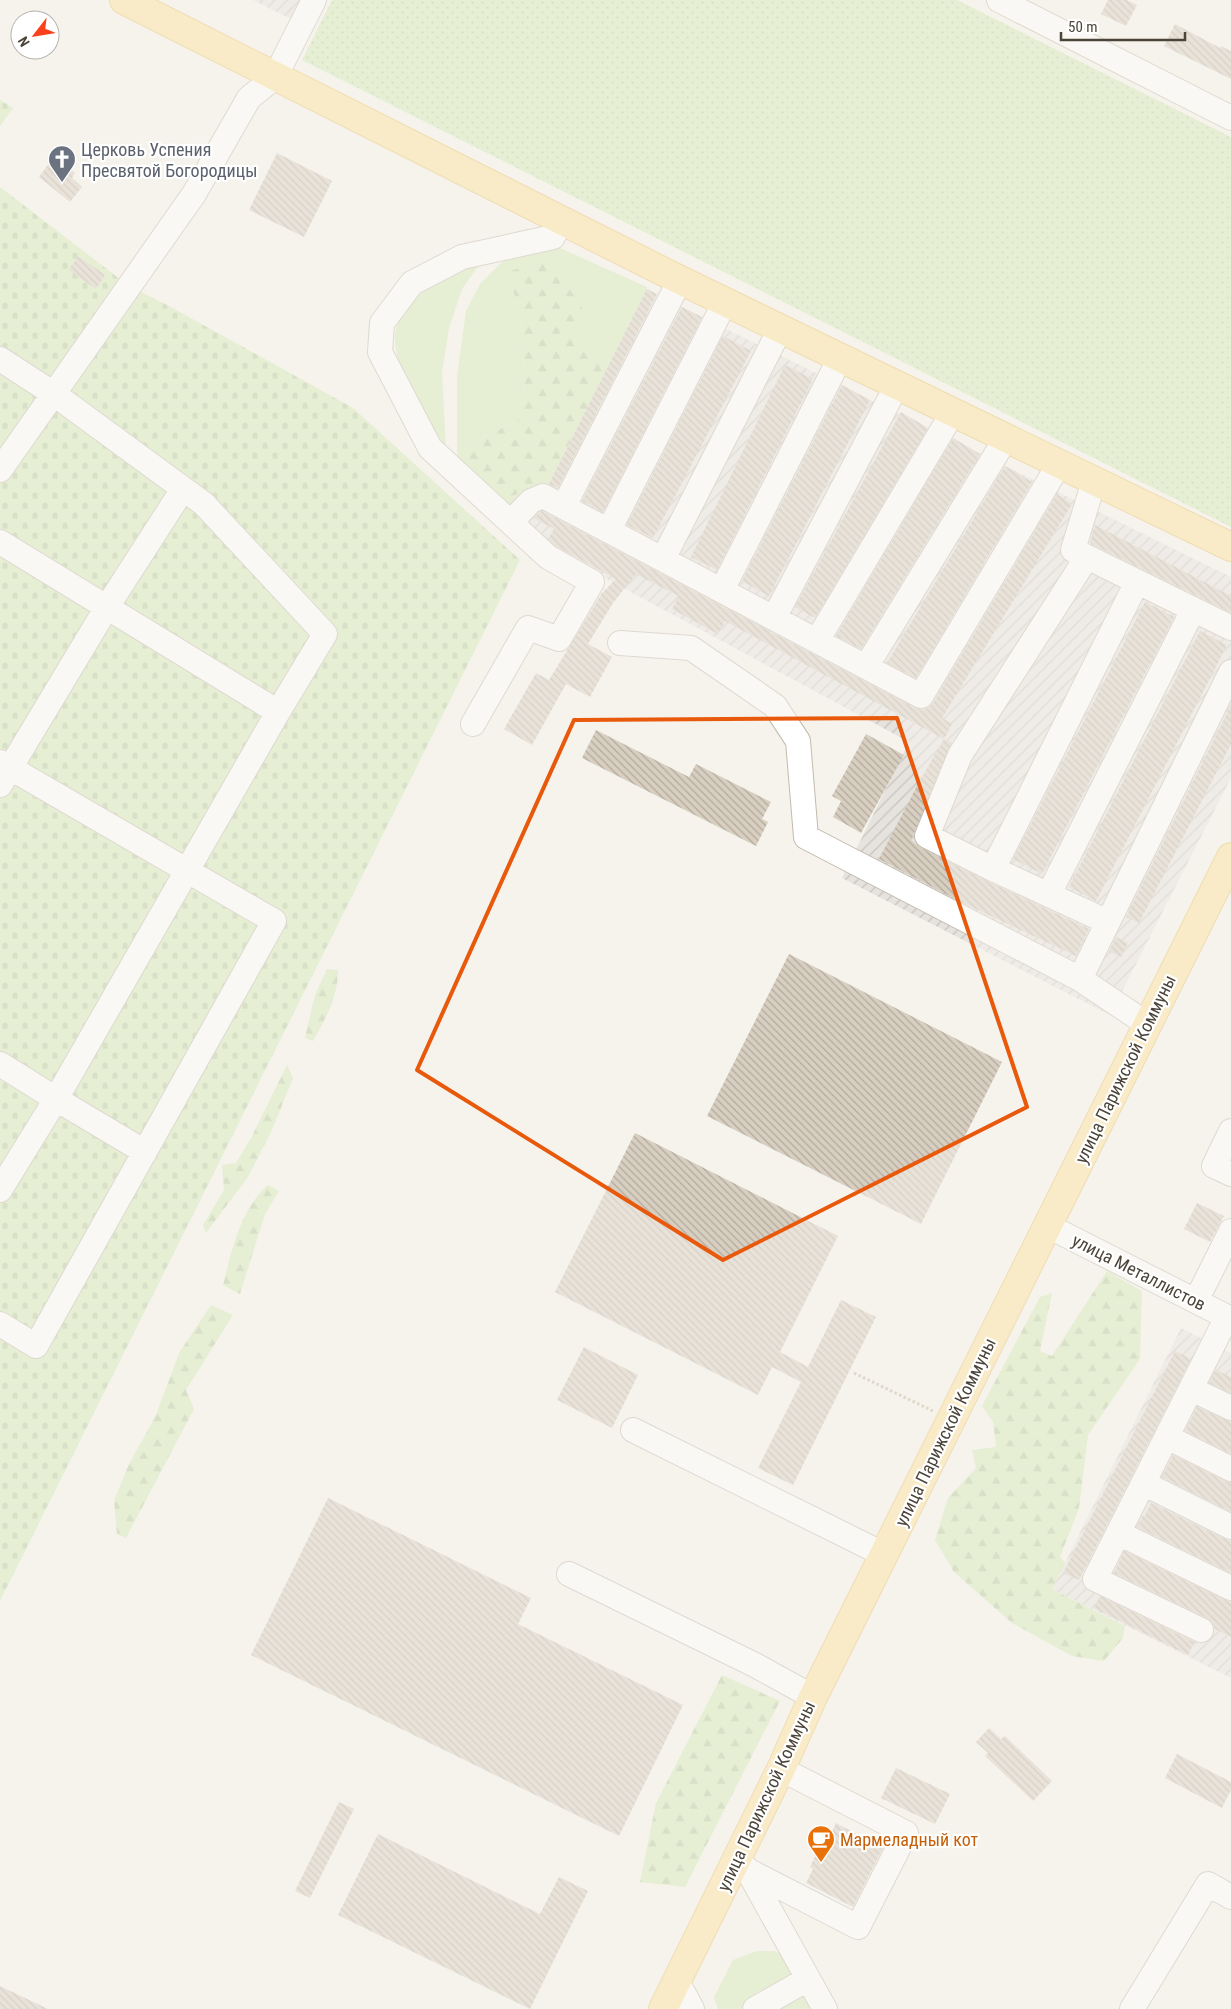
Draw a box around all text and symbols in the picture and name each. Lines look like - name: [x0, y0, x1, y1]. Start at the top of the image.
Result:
- north arrow: [10, 10, 60, 60]
- scale bar: [1061, 10, 1185, 42]
- text: 50 m: [1068, 18, 1098, 36]
- text: N: [15, 34, 33, 49]
- place label: Церковь Успения Пресвятой Богородицы: [81, 139, 257, 181]
- church icon: Церковь Успения Пресвятой Богородицы: [47, 144, 77, 183]
- street label: улица Парижской Коммуны: [1070, 971, 1180, 1167]
- street label: улица Металлистов: [1069, 1229, 1209, 1315]
- street label: улица Парижской Коммуны: [890, 1334, 1000, 1530]
- street label: улица Парижской Коммуны: [713, 1698, 819, 1894]
- cafe icon: Мармеладный кот: [806, 1824, 836, 1863]
- place label: Мармеладный кот: [840, 1829, 979, 1850]

